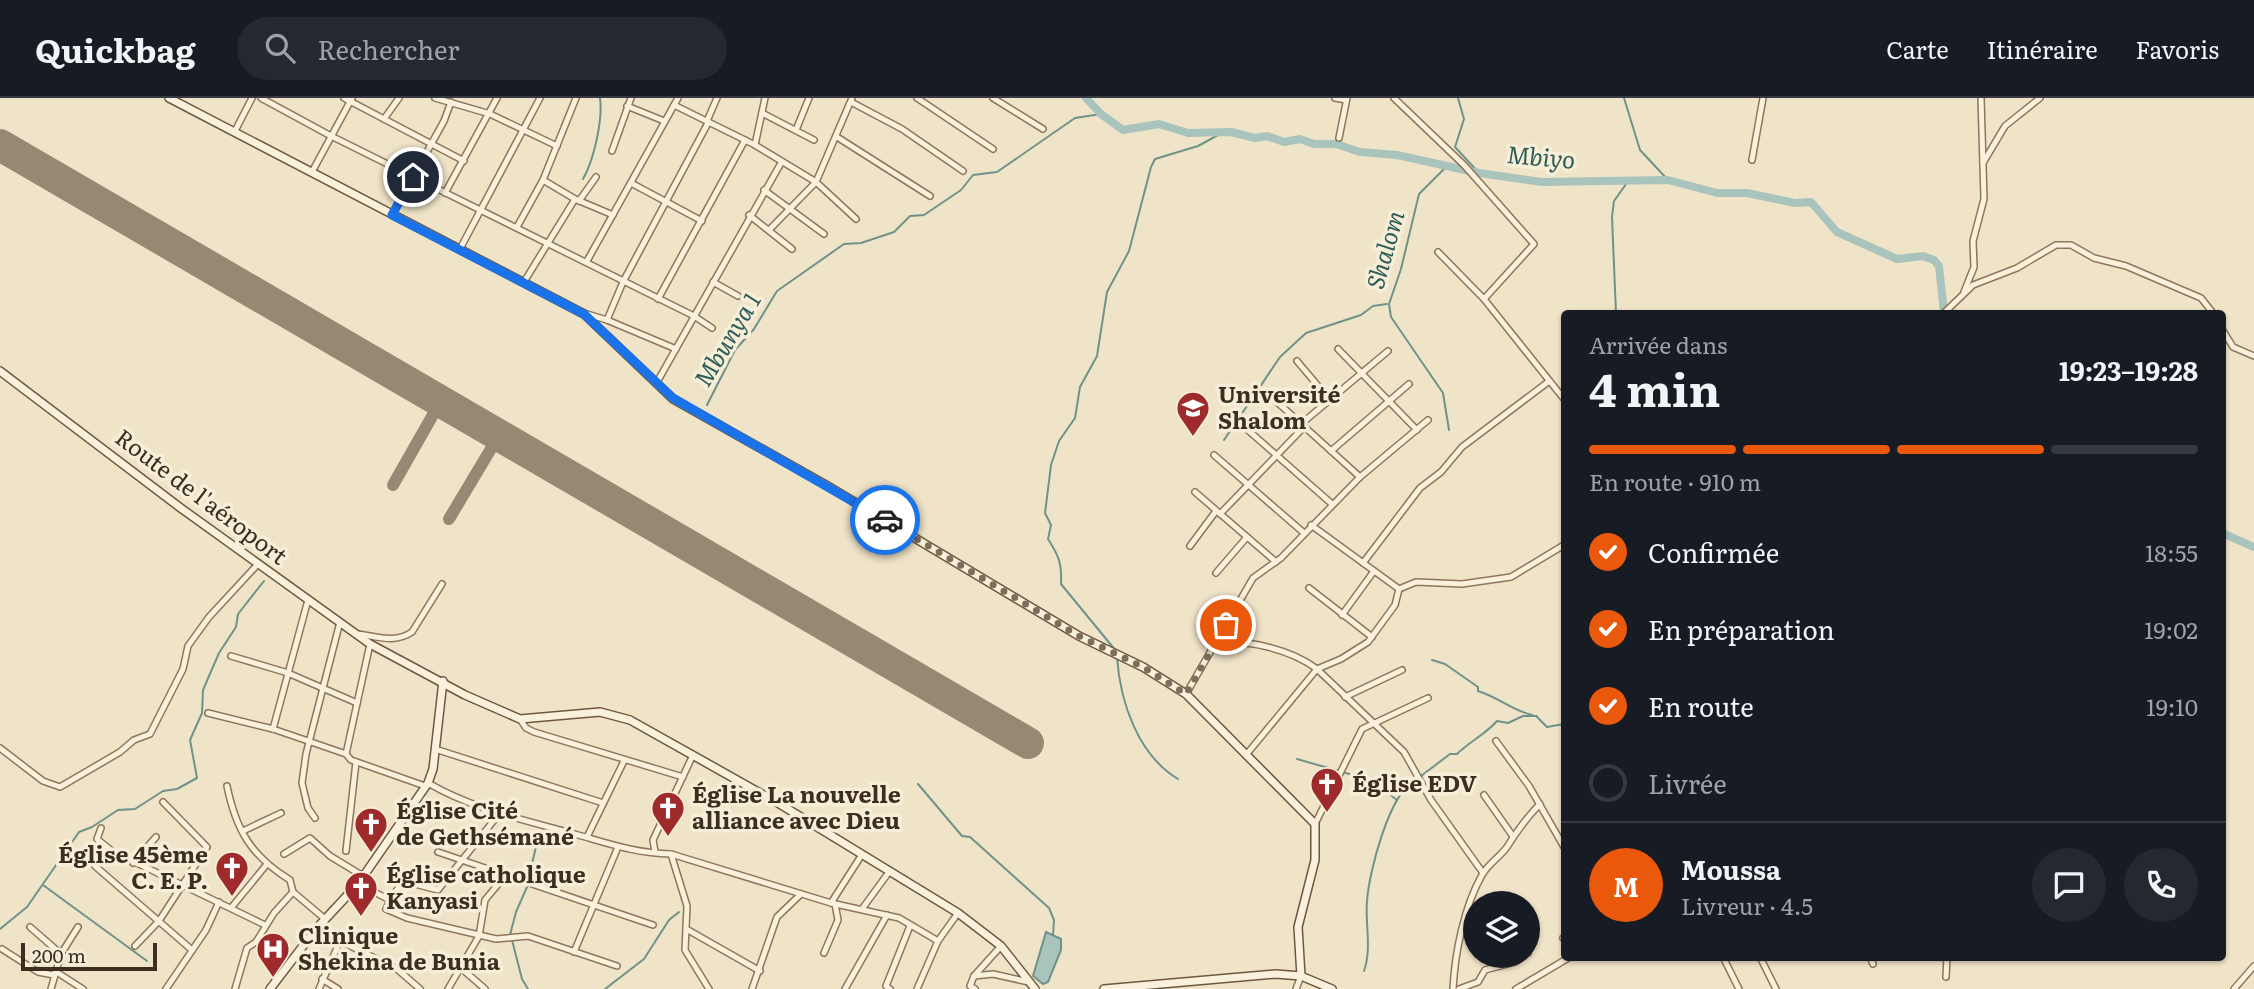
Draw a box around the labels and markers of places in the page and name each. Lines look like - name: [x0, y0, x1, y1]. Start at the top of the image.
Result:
- pin: [383, 147, 443, 207]
- place label: Université Shalom: [1218, 376, 1340, 436]
- school or university icon: Université Shalom: [1174, 389, 1212, 438]
- pin: [1196, 595, 1256, 655]
- church icon: Église EDV: [1308, 765, 1346, 814]
- place label: Église EDV: [1352, 765, 1477, 799]
- place label: Église La nouvelle alliance avec Dieu: [692, 776, 901, 836]
- church icon: Église La nouvelle alliance avec Dieu: [649, 789, 687, 838]
- place label: Église Cité de Gethsémané: [396, 792, 574, 852]
- church icon: Église Cité de Gethsémané: [352, 805, 390, 854]
- place label: Église 45ème C. E. P.: [58, 836, 208, 896]
- church icon: Église 45ème C. E. P.: [213, 849, 251, 898]
- place label: Église catholique Kanyasi: [386, 856, 586, 916]
- church icon: Église catholique Kanyasi: [342, 869, 380, 918]
- place label: Clinique Shekina de Bunia: [298, 917, 501, 977]
- hospital icon: Clinique Shekina de Bunia: [254, 930, 292, 979]

